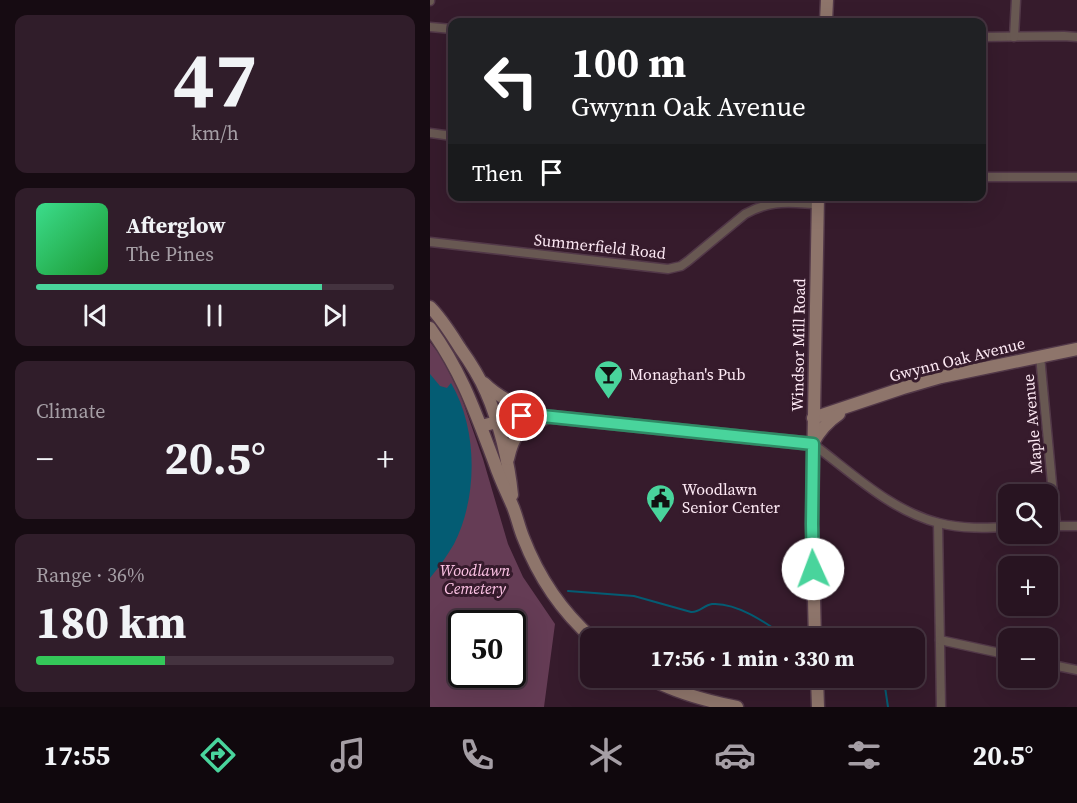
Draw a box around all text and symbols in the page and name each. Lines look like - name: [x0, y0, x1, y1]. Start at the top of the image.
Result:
- text: 47: [173, 26, 257, 133]
- text: 100 m: [571, 33, 686, 91]
- icon: left: [472, 42, 550, 120]
- text: Gwynn Oak Avenue: [571, 88, 806, 125]
- text: km/h: [191, 119, 239, 147]
- icon: arrive: [535, 156, 568, 189]
- text: Then: [472, 158, 523, 188]
- text: Afterglow: [126, 210, 226, 240]
- street label: Summerfield Road: [533, 228, 667, 264]
- text: The Pines: [126, 240, 214, 268]
- street label: Windsor Mill Road: [786, 278, 810, 412]
- icon: previous: [79, 299, 112, 332]
- icon: pause: [198, 299, 231, 332]
- icon: next: [318, 299, 351, 332]
- street label: Gwynn Oak Avenue: [887, 332, 1027, 386]
- bar icon: Monaghan's Pub: [592, 358, 624, 400]
- place label: Monaghan's Pub: [629, 363, 745, 385]
- street label: Maple Avenue: [1017, 373, 1047, 475]
- pin: [496, 390, 547, 441]
- text: Climate: [36, 397, 105, 425]
- icon: arrive: [505, 399, 538, 432]
- text: 20.5°: [164, 427, 266, 489]
- text: −: [36, 436, 54, 481]
- text: +: [377, 436, 394, 481]
- place label: Woodlawn Senior Center: [682, 478, 780, 518]
- public building icon: Woodlawn Senior Center: [645, 482, 677, 524]
- map controls: [998, 484, 1058, 688]
- button: search: [998, 484, 1058, 544]
- position arrow: [781, 537, 845, 601]
- button: +: [998, 556, 1058, 616]
- park label: Woodlawn Cemetery: [440, 559, 510, 599]
- text: Range · 36%: [36, 561, 145, 589]
- text: 180 km: [36, 591, 187, 653]
- speed limit sign: 50: [448, 610, 526, 688]
- button: −: [998, 628, 1058, 688]
- text: 17:56 · 1 min · 330 m: [651, 643, 854, 673]
- icon: directions: [197, 734, 239, 776]
- icon: music: [327, 734, 369, 776]
- icon: phone: [456, 734, 498, 776]
- icon: climate: [585, 734, 627, 776]
- icon: car: [714, 734, 756, 776]
- icon: filters: [843, 734, 885, 776]
- text: 17:55: [44, 737, 110, 774]
- text: 20.5°: [973, 737, 1033, 774]

